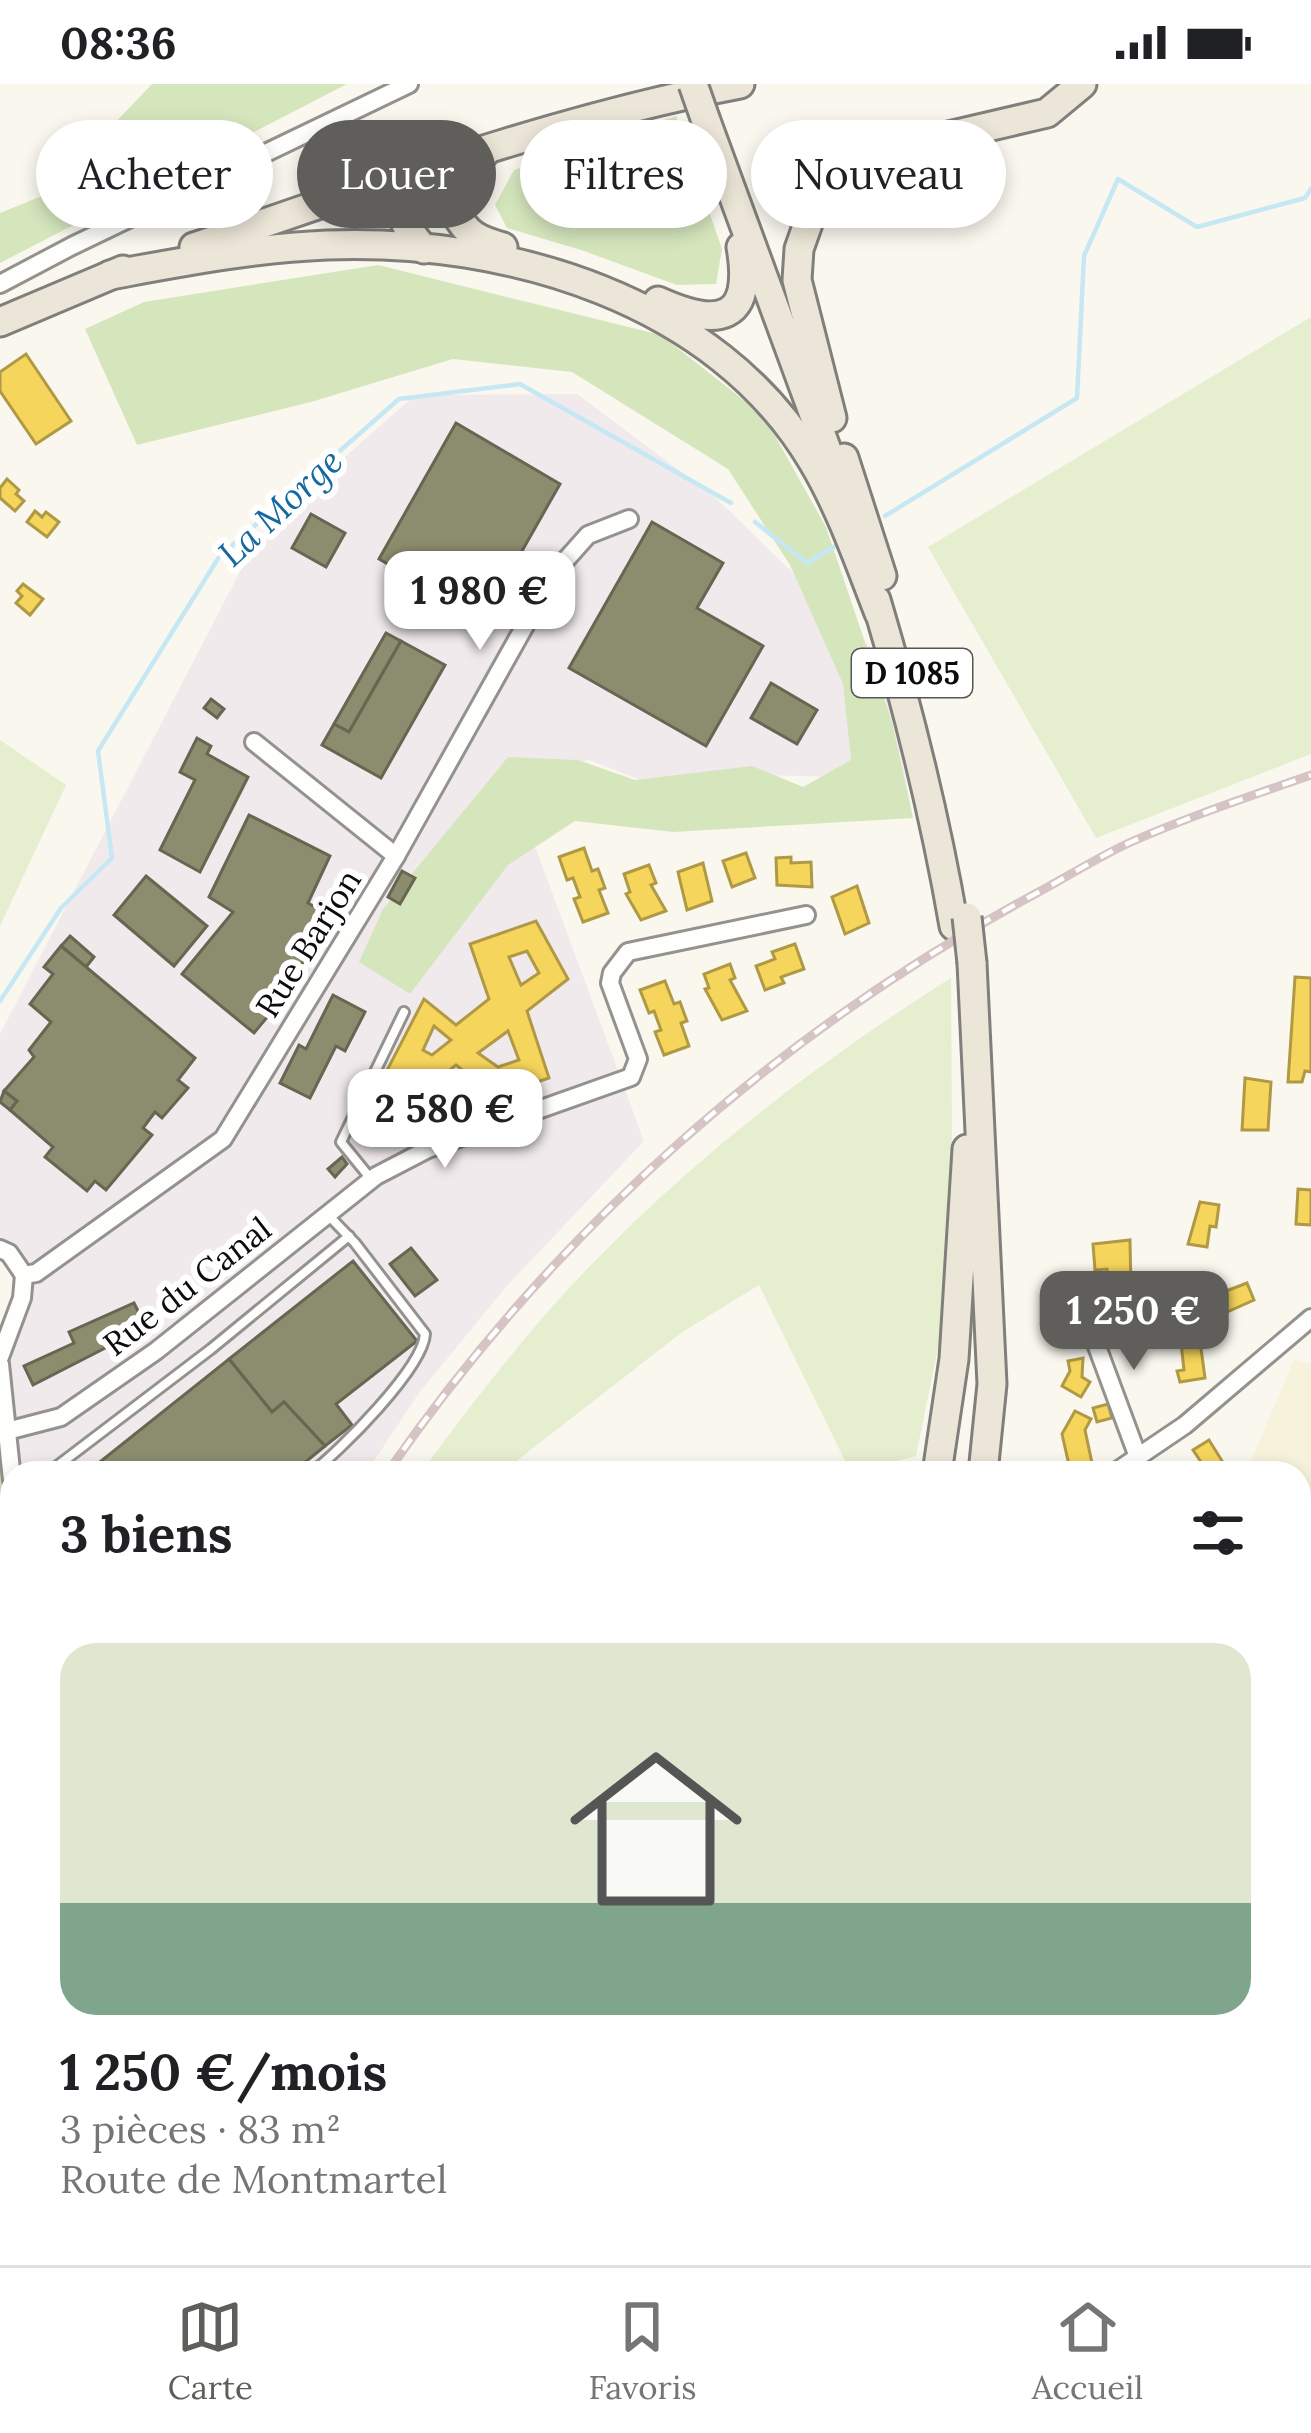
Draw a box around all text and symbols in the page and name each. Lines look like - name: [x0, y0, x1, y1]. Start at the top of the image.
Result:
- text: 08:36: [60, 14, 177, 71]
- chip: Acheter: [36, 120, 273, 228]
- chip: Louer: [297, 120, 496, 228]
- chip: Filtres: [520, 120, 727, 228]
- chip: Nouveau: [751, 120, 1006, 228]
- water label: La Morge: [208, 438, 352, 576]
- pin: 1 980 €: [369, 551, 591, 653]
- text: 1 980 €: [411, 565, 549, 615]
- road number: D 1085: [852, 649, 972, 697]
- street label: Rue Barjon: [246, 861, 370, 1025]
- pin: 2 580 €: [334, 1069, 556, 1171]
- text: 2 580 €: [374, 1083, 516, 1133]
- street label: Rue du Canal: [95, 1208, 279, 1364]
- pin: 1 250 €: [1023, 1271, 1245, 1373]
- text: 1 250 €: [1067, 1285, 1201, 1335]
- icon: filters: [1185, 1500, 1251, 1566]
- text: 3 biens: [60, 1501, 233, 1566]
- icon: home: [548, 1721, 764, 1937]
- text: 1 250 €/mois: [60, 2039, 387, 2104]
- text: 3 pièces · 83 m²: [60, 2104, 341, 2154]
- text: Route de Montmartel: [60, 2154, 447, 2204]
- tab: Carte: [168, 2294, 253, 2408]
- tab: Favoris: [588, 2294, 696, 2408]
- tab: Accueil: [1032, 2294, 1143, 2408]

